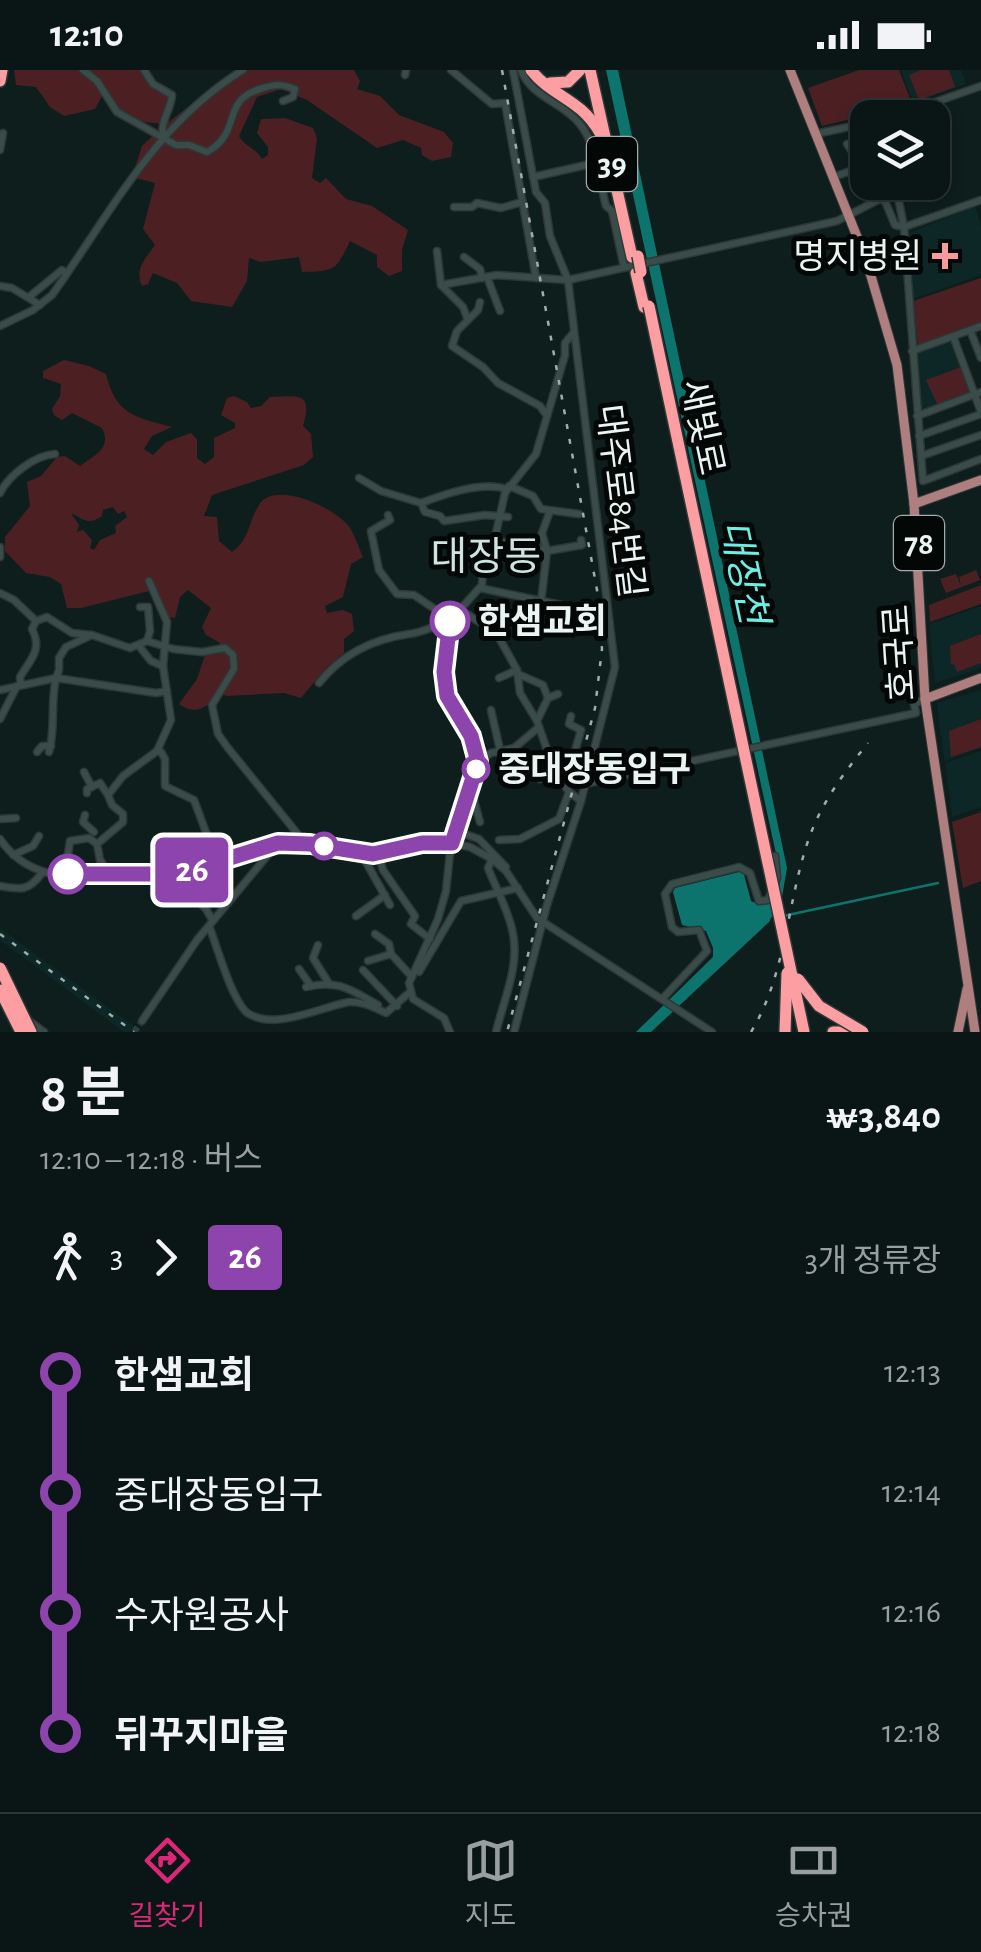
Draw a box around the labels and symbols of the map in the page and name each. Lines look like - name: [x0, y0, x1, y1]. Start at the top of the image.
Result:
- road number: 39: [587, 137, 637, 191]
- place label: 명지병원: [793, 238, 922, 275]
- marker: 명지병원: [932, 243, 958, 269]
- street label: 새빛로: [674, 376, 730, 478]
- street label: 대주로84번길: [590, 402, 650, 600]
- road number: 78: [894, 516, 944, 570]
- water label: 대장천: [713, 517, 774, 632]
- district label: 대장동: [431, 536, 541, 578]
- marker: 한샘교회: [431, 602, 469, 640]
- place label: 한샘교회: [478, 603, 607, 640]
- street label: 호국로: [879, 603, 921, 702]
- place label: 중대장동입구: [498, 751, 691, 788]
- marker: 중대장동입구: [463, 756, 489, 782]
- unlabelled marker: [311, 833, 337, 859]
- line badge: 26: [147, 838, 237, 902]
- unlabelled marker: [49, 855, 87, 893]

